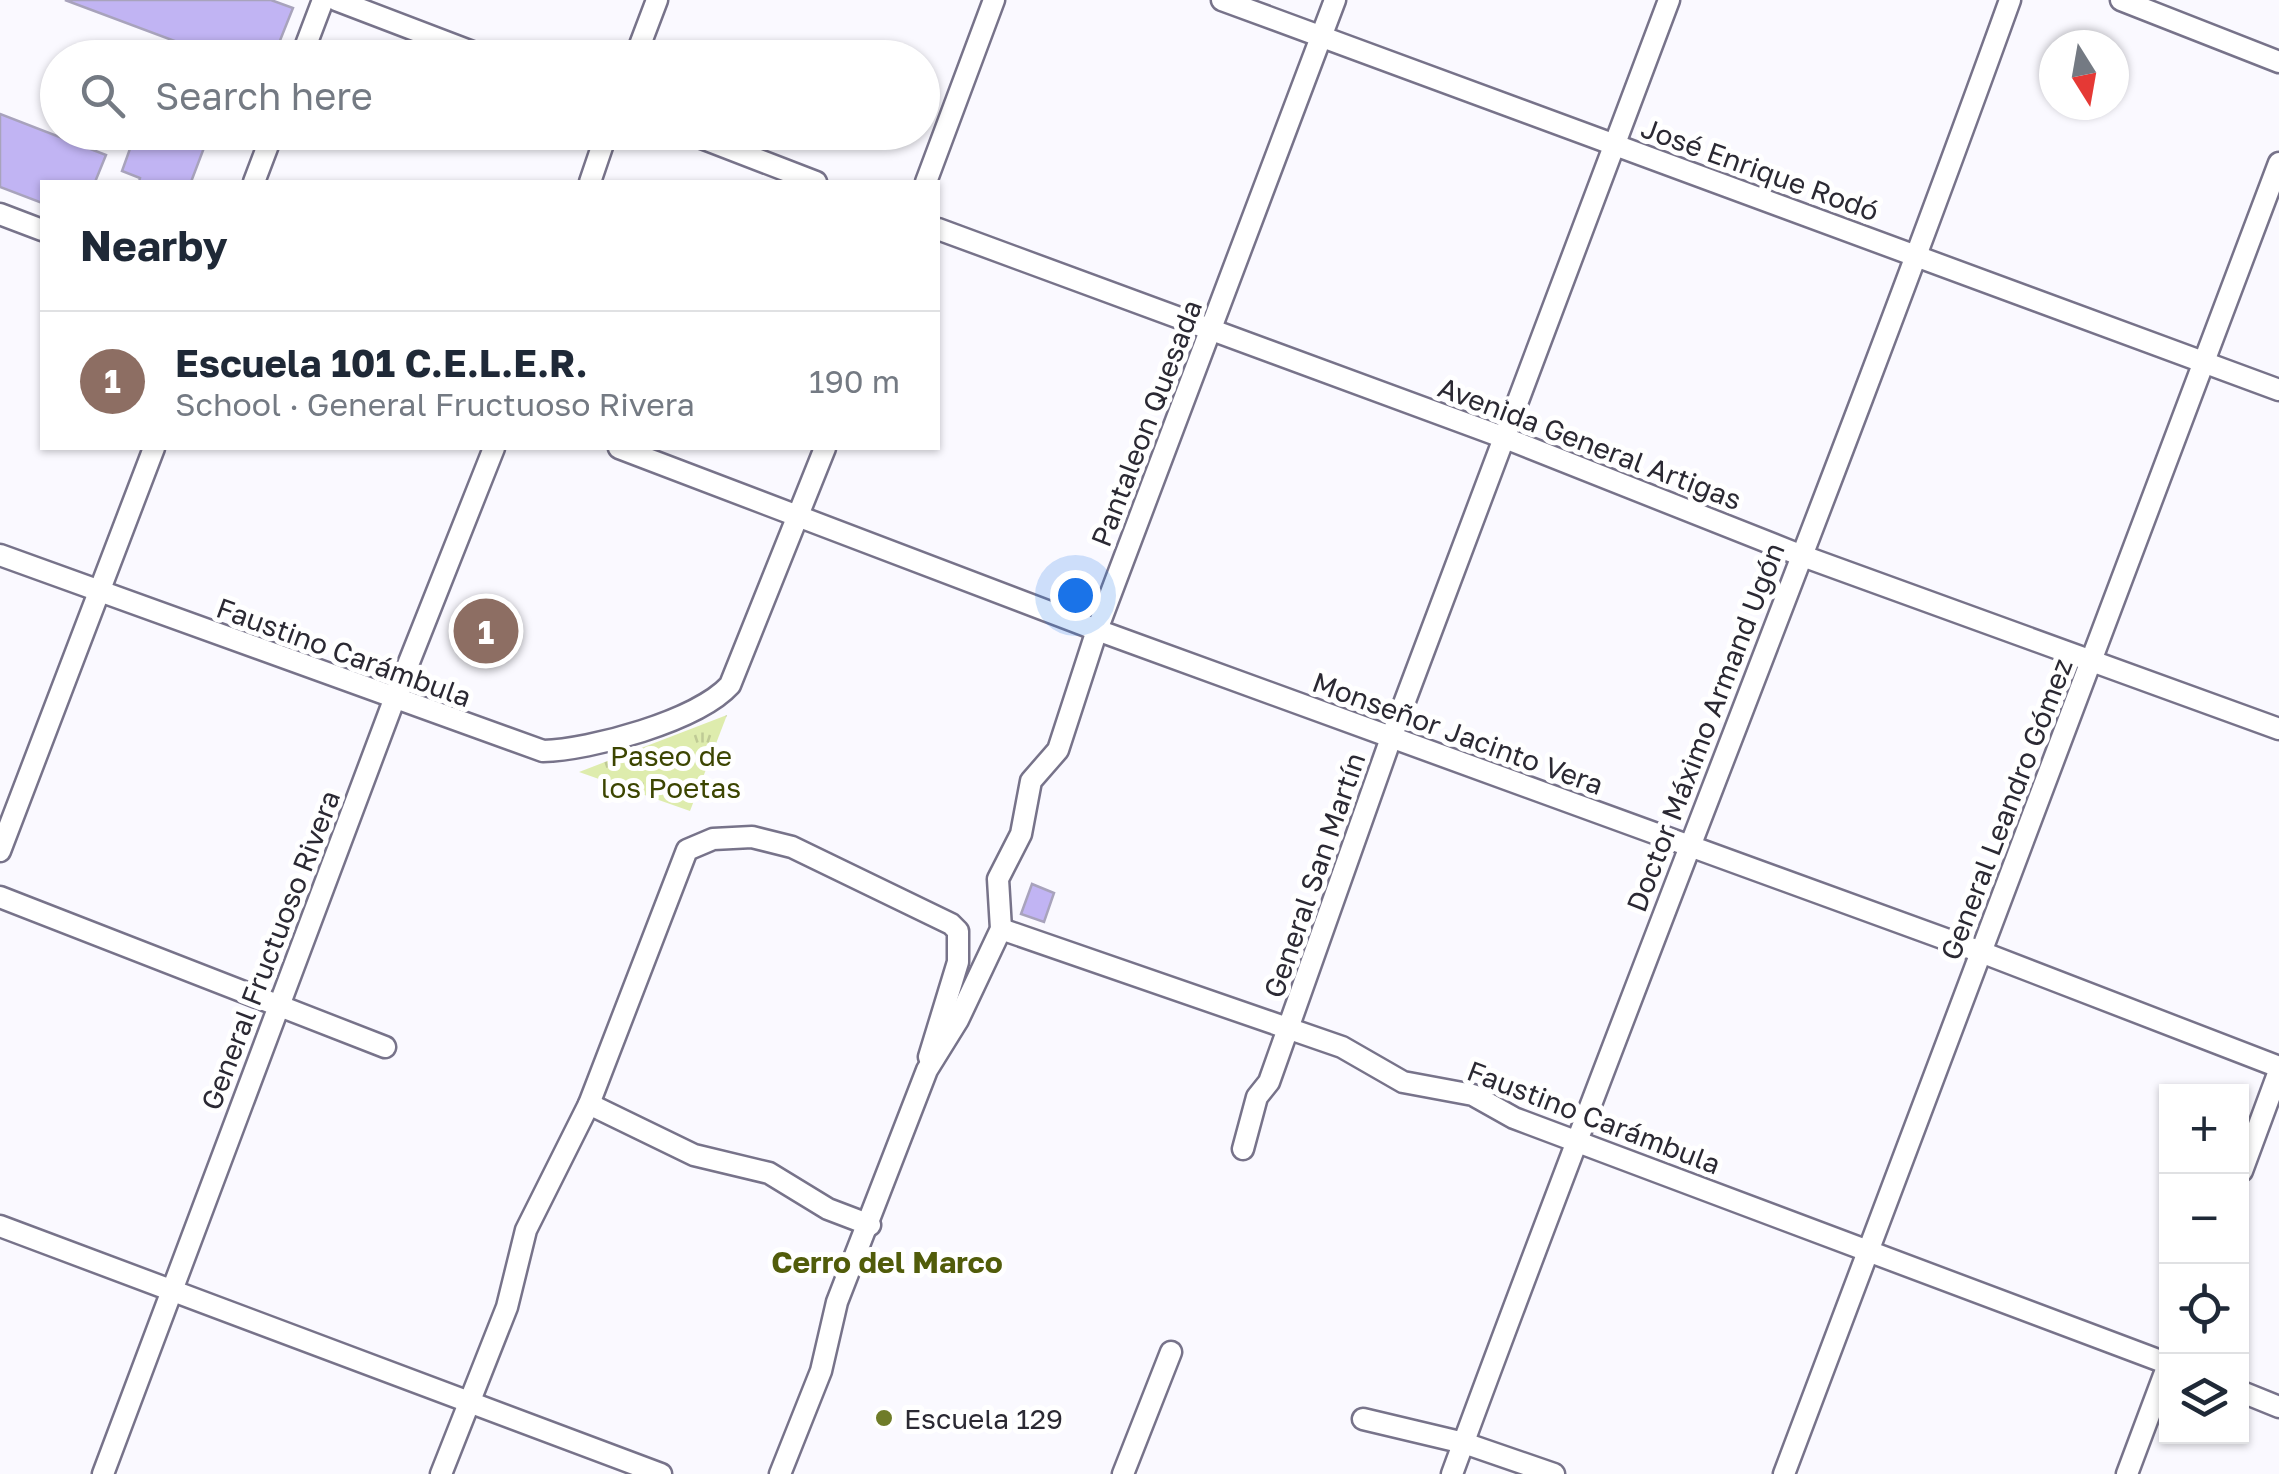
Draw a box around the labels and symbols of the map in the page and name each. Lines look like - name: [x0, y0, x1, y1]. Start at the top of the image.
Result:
- north arrow: [2039, 30, 2129, 120]
- street label: José Enrique Rodó: [1637, 111, 1883, 227]
- street label: Pantaleon Quesada: [1084, 295, 1208, 551]
- street label: Avenida General Artigas: [1434, 370, 1746, 516]
- street label: Doctor Máximo Armand Ugón: [1619, 538, 1791, 916]
- your location: [1050, 570, 1101, 621]
- street label: Faustino Carámbula: [212, 591, 476, 713]
- pin: 1: [454, 594, 518, 668]
- street label: General Leandro Gómez: [1933, 654, 2079, 964]
- street label: Monseñor Jacinto Vera: [1308, 665, 1608, 801]
- park label: Paseo de los Poetas: [601, 739, 741, 804]
- street label: General San Martín: [1257, 748, 1371, 1002]
- street label: General Fructuoso Rivera: [194, 786, 346, 1114]
- street label: Faustino Carámbula: [1463, 1053, 1725, 1181]
- district label: Cerro del Marco: [771, 1244, 1003, 1280]
- place label: Escuela 129: [904, 1402, 1063, 1435]
- marker: Escuela 129: [873, 1407, 895, 1429]

